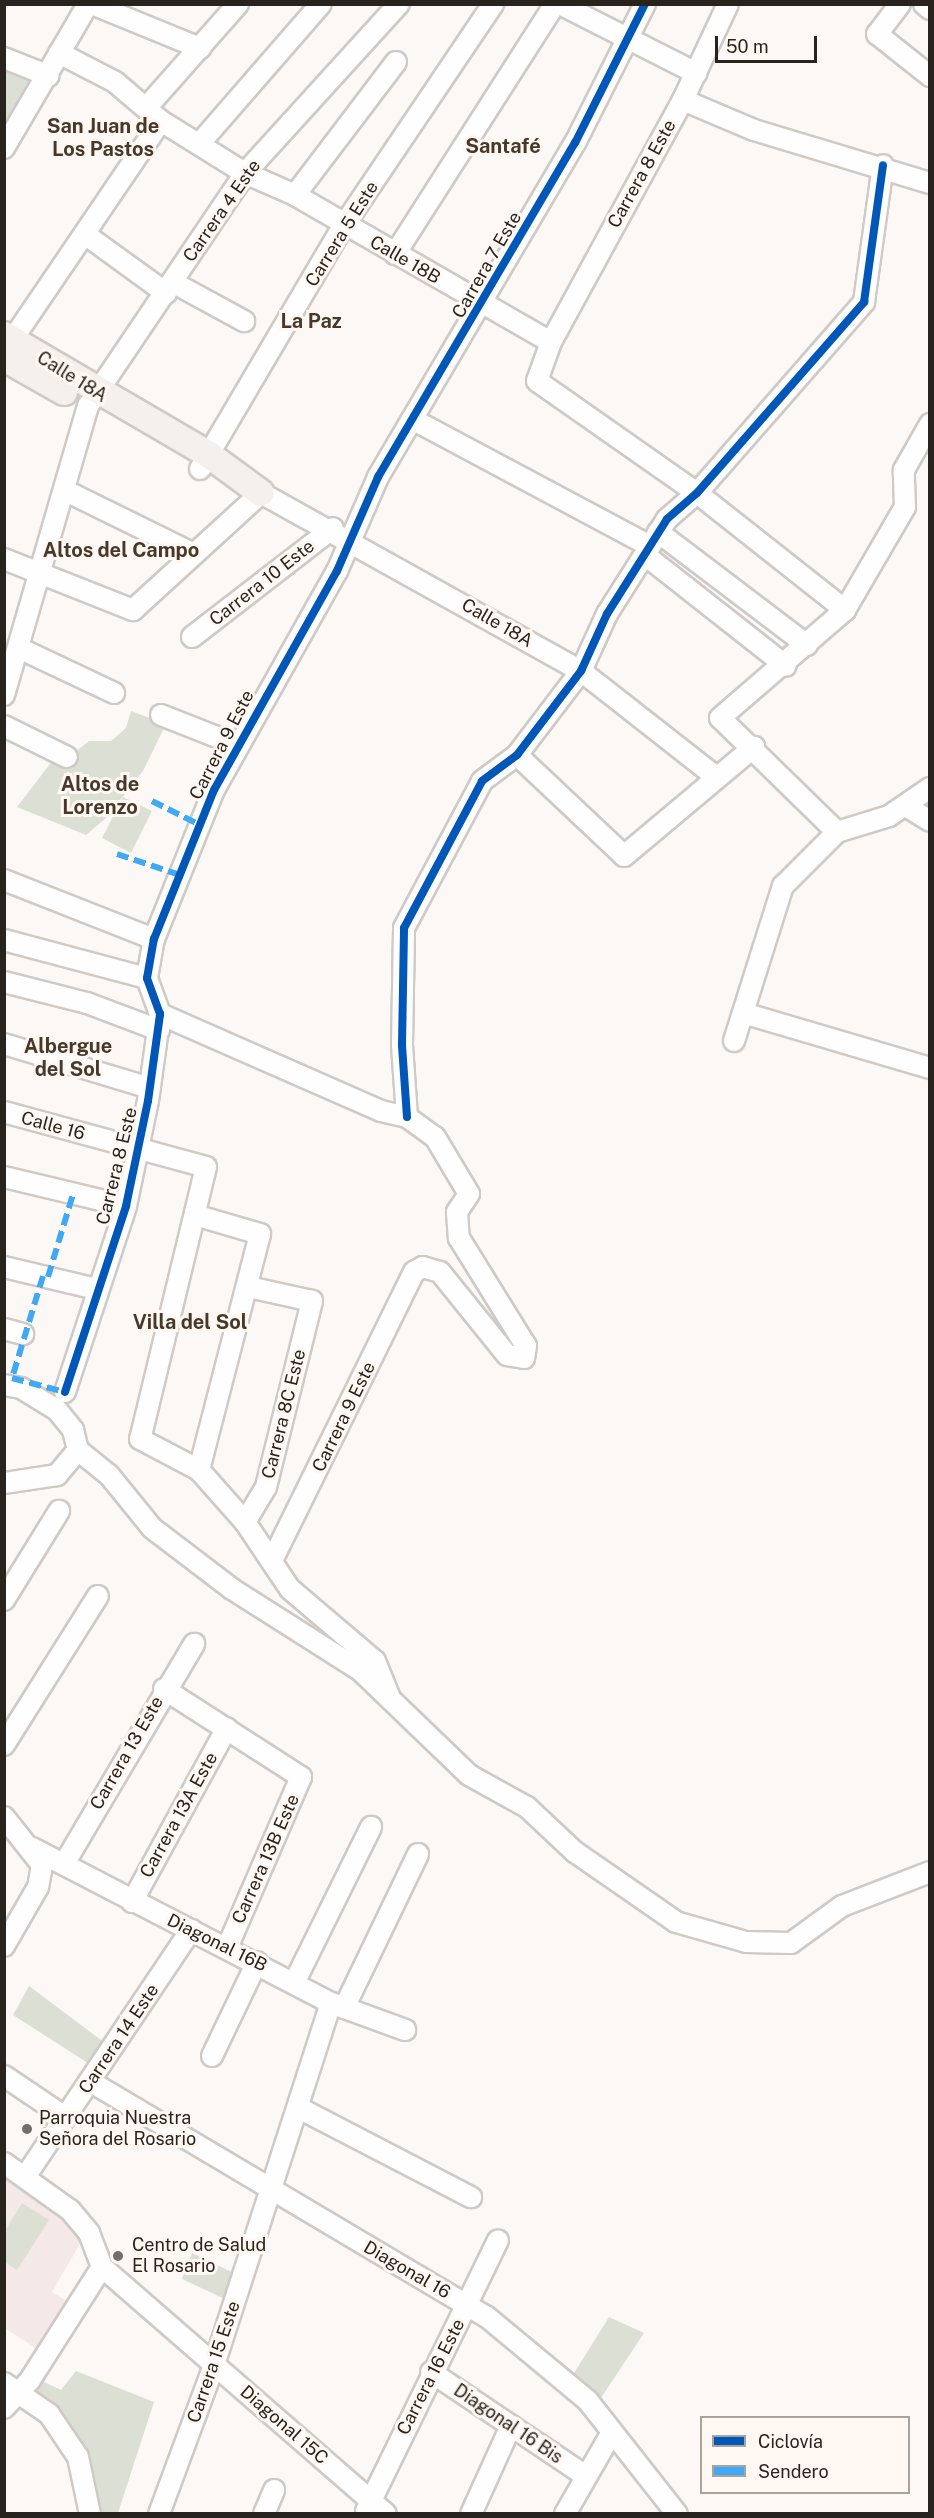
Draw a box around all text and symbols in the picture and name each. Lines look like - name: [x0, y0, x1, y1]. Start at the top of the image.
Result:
- scale bar: [718, 24, 820, 62]
- text: 50 m: [726, 36, 769, 57]
- district label: San Juan de Los Pastos: [47, 115, 159, 162]
- street label: Carrera 8 Este: [603, 116, 681, 232]
- district label: Santafé: [465, 134, 541, 158]
- street label: Carrera 4 Este: [179, 156, 265, 266]
- street label: Carrera 5 Este: [301, 177, 383, 291]
- street label: Carrera 7 Este: [448, 208, 526, 322]
- street label: Calle 18B: [366, 231, 444, 289]
- district label: La Paz: [280, 309, 342, 333]
- street label: Calle 18A: [33, 347, 111, 407]
- street label: Carrera 10 Este: [205, 535, 319, 631]
- district label: Altos del Campo: [43, 538, 199, 562]
- street label: Calle 18A: [458, 594, 536, 652]
- street label: Carrera 9 Este: [185, 687, 259, 803]
- district label: Altos de Lorenzo: [61, 773, 139, 820]
- district label: Albergue del Sol: [24, 1035, 112, 1082]
- street label: Carrera 8 Este: [92, 1105, 142, 1227]
- street label: Calle 16: [19, 1107, 87, 1145]
- district label: Villa del Sol: [133, 1310, 247, 1334]
- street label: Carrera 8C Este: [257, 1347, 311, 1481]
- street label: Carrera 9 Este: [308, 1358, 380, 1476]
- street label: Carrera 13 Este: [86, 1692, 168, 1814]
- street label: Carrera 13A Este: [136, 1749, 222, 1881]
- street label: Carrera 13B Este: [228, 1791, 304, 1927]
- street label: Diagonal 16B: [163, 1909, 271, 1977]
- street label: Carrera 14 Este: [74, 1980, 164, 2098]
- place label: Parroquia Nuestra Señora del Rosario: [39, 2108, 196, 2150]
- marker: Parroquia Nuestra Señora del Rosario: [20, 2122, 34, 2136]
- place label: Centro de Salud El Rosario: [132, 2235, 267, 2278]
- street label: Diagonal 16: [360, 2236, 454, 2304]
- marker: Centro de Salud El Rosario: [109, 2247, 127, 2265]
- street label: Carrera 15 Este: [183, 2298, 245, 2426]
- street label: Carrera 16 Este: [393, 2315, 469, 2439]
- street label: Diagonal 16 Bis: [449, 2380, 567, 2468]
- street label: Diagonal 15C: [236, 2381, 332, 2469]
- legend: [700, 2416, 910, 2494]
- text: Ciclovía: [758, 2431, 823, 2452]
- text: Sendero: [758, 2461, 829, 2482]

